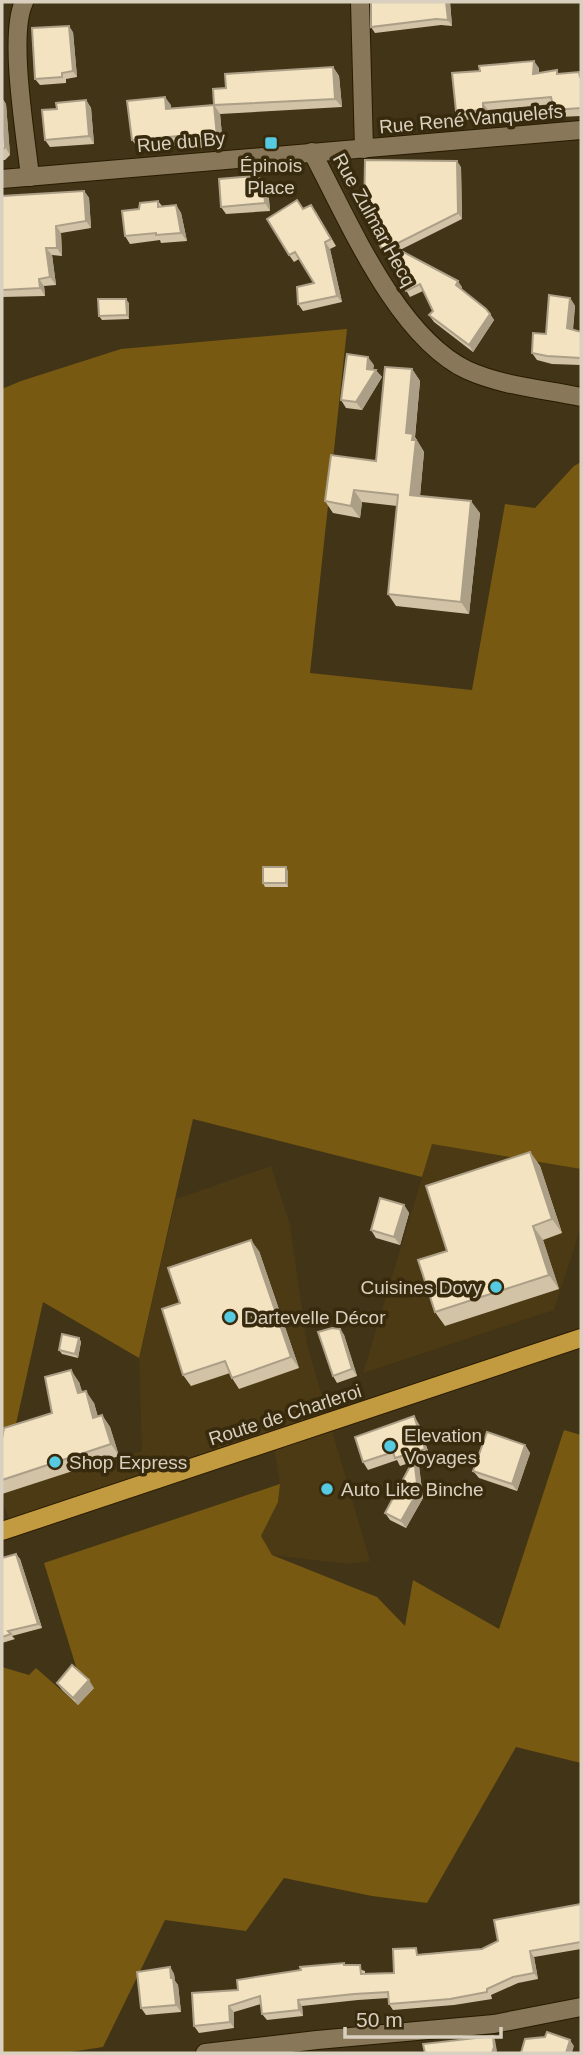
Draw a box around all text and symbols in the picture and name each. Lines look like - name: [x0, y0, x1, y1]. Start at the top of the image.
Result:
- street label: Rue René Vanquelefs: [378, 100, 564, 138]
- street label: Rue du By: [136, 128, 227, 156]
- marker: Épinois Place: [263, 135, 279, 151]
- street label: Rue Zulmar Hecq: [329, 150, 419, 290]
- place label: Épinois Place: [240, 155, 302, 198]
- place label: Cuisines Dovy: [361, 1277, 482, 1298]
- marker: Cuisines Dovy: [488, 1279, 504, 1295]
- place label: Dartevelle Décor: [244, 1307, 386, 1328]
- marker: Dartevelle Décor: [222, 1309, 238, 1325]
- street label: Route de Charleroi: [206, 1380, 364, 1450]
- place label: Elevation Voyages: [404, 1425, 482, 1468]
- marker: Elevation Voyages: [382, 1438, 398, 1454]
- place label: Shop Express: [69, 1452, 187, 1473]
- marker: Shop Express: [47, 1454, 63, 1470]
- place label: Auto Like Binche: [341, 1479, 484, 1500]
- marker: Auto Like Binche: [319, 1481, 335, 1497]
- scale bar: [345, 1996, 501, 2040]
- text: 50 m: [356, 2008, 403, 2031]

